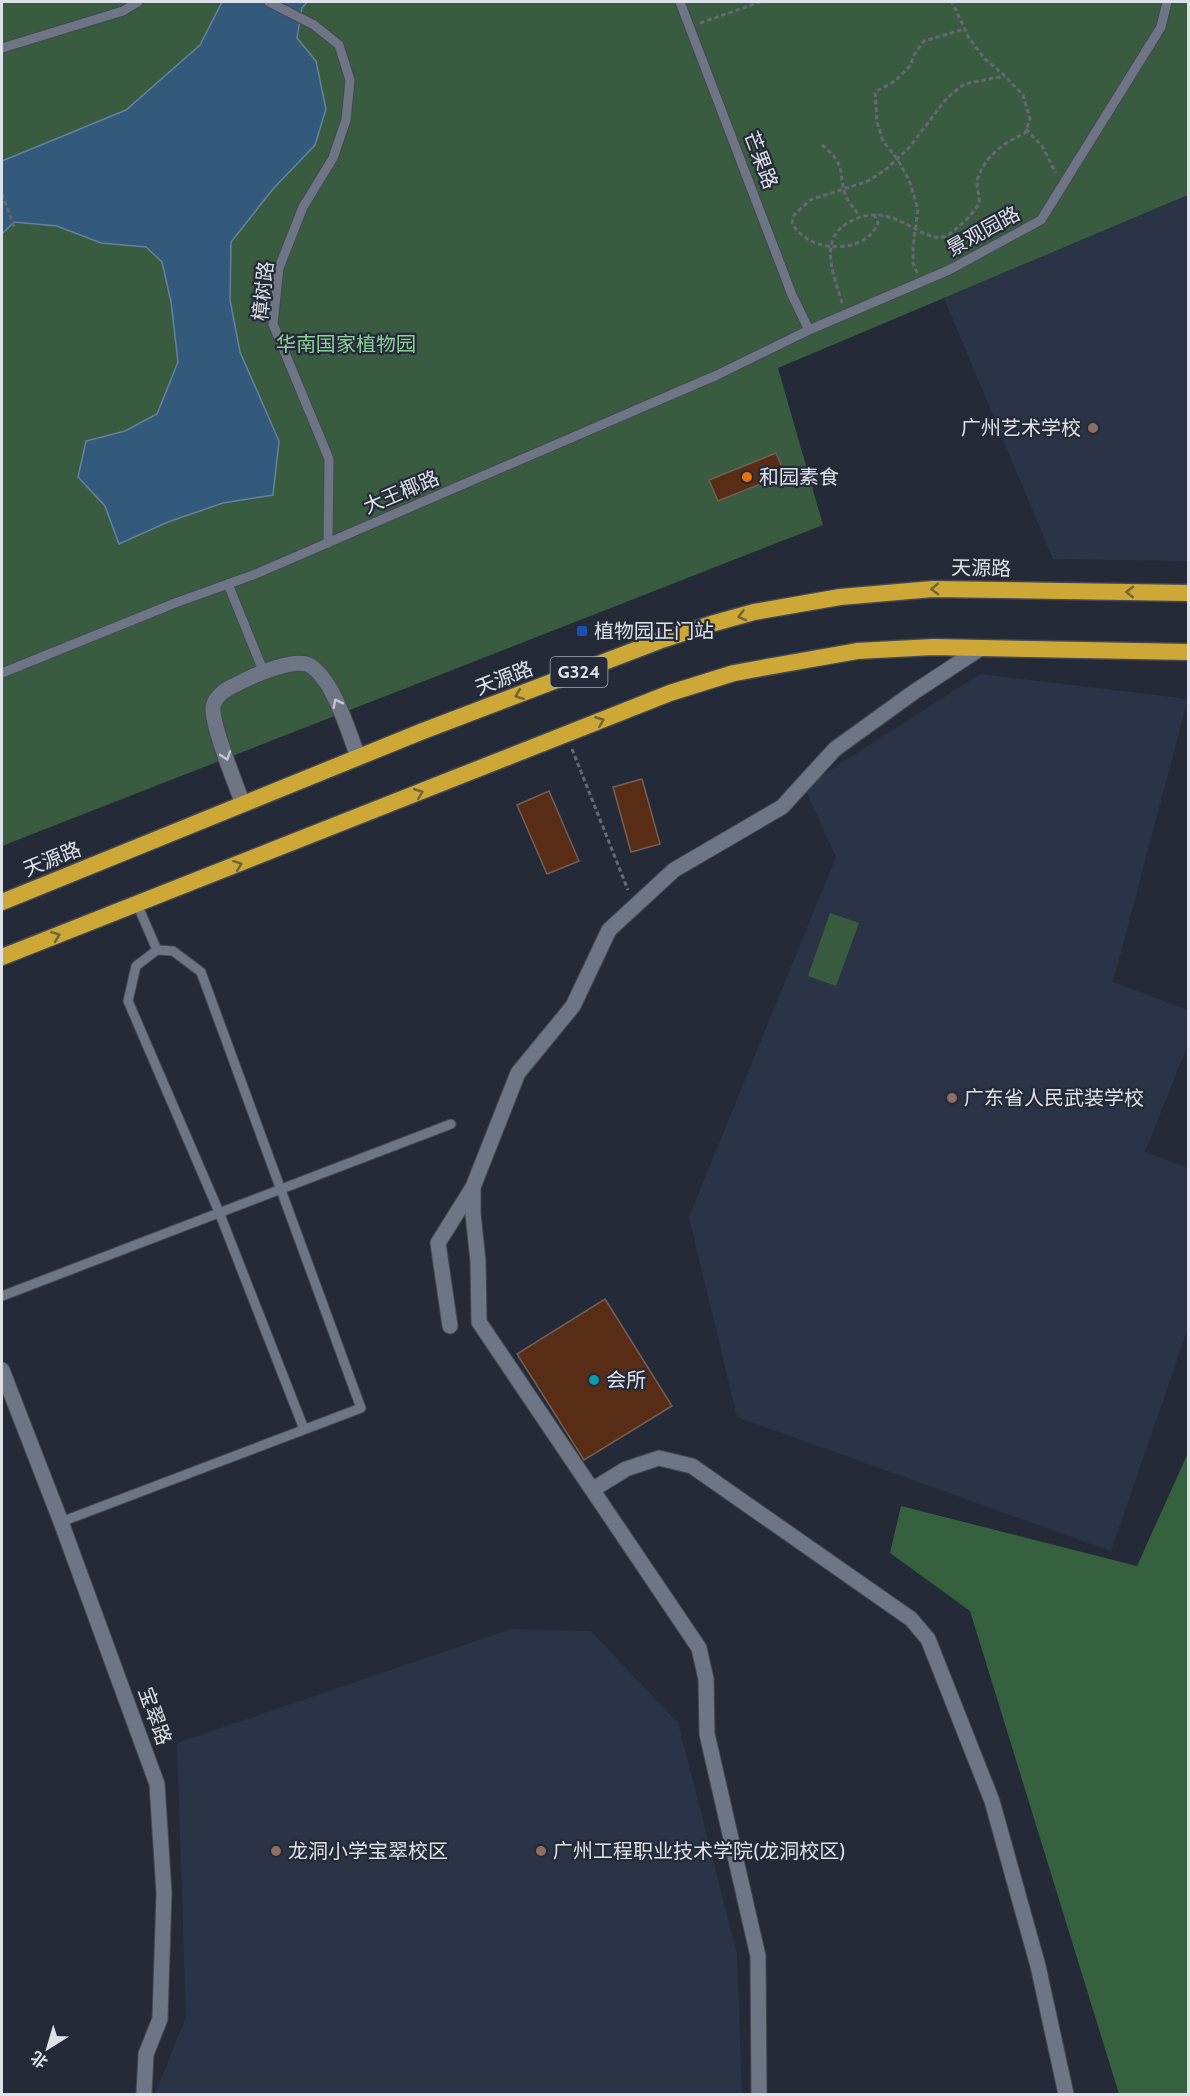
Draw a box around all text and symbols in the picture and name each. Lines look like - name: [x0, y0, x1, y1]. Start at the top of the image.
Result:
- street label: 芒果路: [739, 128, 783, 192]
- street label: 景观园路: [942, 201, 1024, 261]
- street label: 樟树路: [248, 260, 278, 322]
- park label: 华南国家植物园: [276, 332, 416, 356]
- place label: 广州艺术学校: [961, 416, 1081, 440]
- marker: 广州艺术学校: [1086, 421, 1100, 435]
- street label: 大王椰路: [359, 465, 443, 519]
- place label: 和园素食: [759, 465, 839, 489]
- marker: 和园素食: [740, 470, 754, 484]
- street label: 天源路: [951, 555, 1011, 581]
- one-way arrow: [931, 583, 940, 595]
- one-way arrow: [1126, 586, 1135, 598]
- one-way arrow: [737, 608, 747, 621]
- place label: 植物园正门站: [594, 619, 714, 643]
- marker: 植物园正门站: [575, 624, 589, 638]
- street label: 天源路: [472, 656, 536, 700]
- road number: G324: [550, 657, 608, 687]
- one-way arrow: [514, 687, 525, 700]
- one-way arrow: [333, 699, 344, 709]
- one-way arrow: [594, 716, 605, 728]
- one-way arrow: [219, 750, 232, 761]
- one-way arrow: [413, 788, 424, 800]
- street label: 天源路: [20, 837, 84, 881]
- one-way arrow: [232, 859, 242, 872]
- one-way arrow: [50, 931, 61, 943]
- place label: 广东省人民武装学校: [964, 1086, 1144, 1110]
- marker: 广东省人民武装学校: [945, 1091, 959, 1105]
- place label: 会所: [606, 1368, 646, 1392]
- marker: 会所: [587, 1373, 601, 1387]
- street label: 宝翠路: [133, 1684, 177, 1748]
- place label: 龙洞小学宝翠校区: [288, 1839, 448, 1863]
- place label: 广州工程职业技术学院(龙洞校区): [553, 1839, 846, 1863]
- marker: 龙洞小学宝翠校区: [269, 1844, 283, 1858]
- marker: 广州工程职业技术学院(龙洞校区): [534, 1844, 548, 1858]
- north arrow: [18, 2018, 78, 2078]
- text: 北: [27, 2047, 51, 2072]

